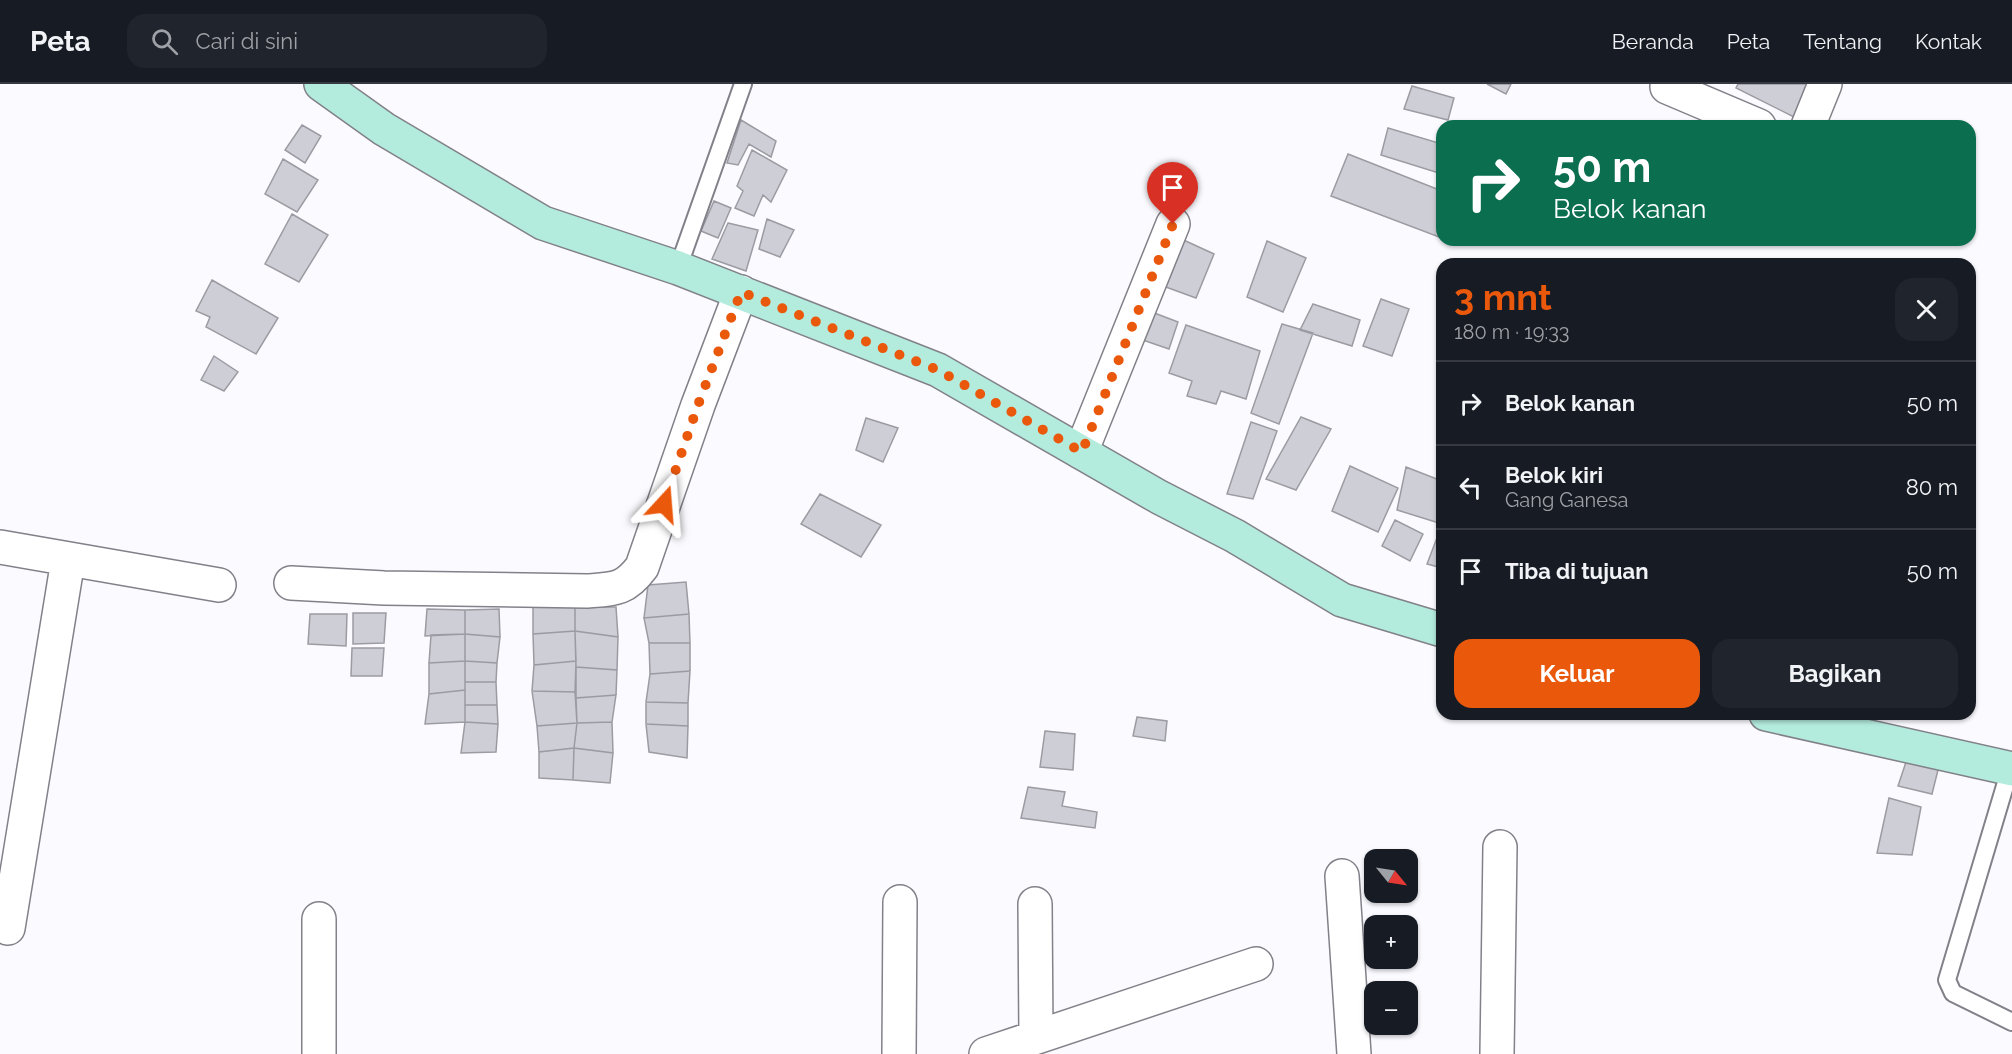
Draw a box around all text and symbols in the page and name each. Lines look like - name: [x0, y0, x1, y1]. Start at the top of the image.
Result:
- search box: [127, 14, 547, 68]
- text: Peta: [30, 25, 91, 58]
- icon: search: [148, 25, 181, 58]
- text: Cari di sini: [196, 28, 298, 54]
- text: Beranda: [1612, 29, 1694, 54]
- text: Peta: [1727, 29, 1770, 54]
- text: Tentang: [1803, 29, 1882, 54]
- text: Kontak: [1915, 29, 1982, 54]
- text: 50 m: [1553, 143, 1651, 192]
- icon: right: [1454, 144, 1532, 222]
- pin: [1147, 162, 1198, 224]
- icon: arrive: [1156, 171, 1189, 204]
- text: Belok kanan: [1553, 193, 1707, 224]
- text: 3 mnt: [1454, 276, 1552, 318]
- button: close: [1895, 278, 1958, 341]
- text: 180 m · 19:33: [1454, 320, 1570, 344]
- icon: right: [1454, 387, 1487, 420]
- text: Belok kanan: [1505, 390, 1635, 416]
- text: 50 m: [1907, 390, 1958, 416]
- text: Belok kiri: [1505, 462, 1603, 488]
- icon: left: [1454, 471, 1487, 504]
- position arrow: [632, 472, 696, 536]
- text: 80 m: [1906, 474, 1958, 500]
- text: Gang Ganesa: [1505, 488, 1629, 512]
- icon: arrive: [1454, 555, 1487, 588]
- text: Tiba di tujuan: [1505, 558, 1648, 584]
- text: 50 m: [1907, 558, 1958, 584]
- button: Keluar: [1454, 639, 1700, 708]
- button: Bagikan: [1712, 639, 1958, 708]
- north arrow: [1364, 849, 1418, 903]
- map controls: [1364, 849, 1418, 1035]
- button: +: [1364, 915, 1418, 969]
- button: −: [1364, 981, 1418, 1035]

